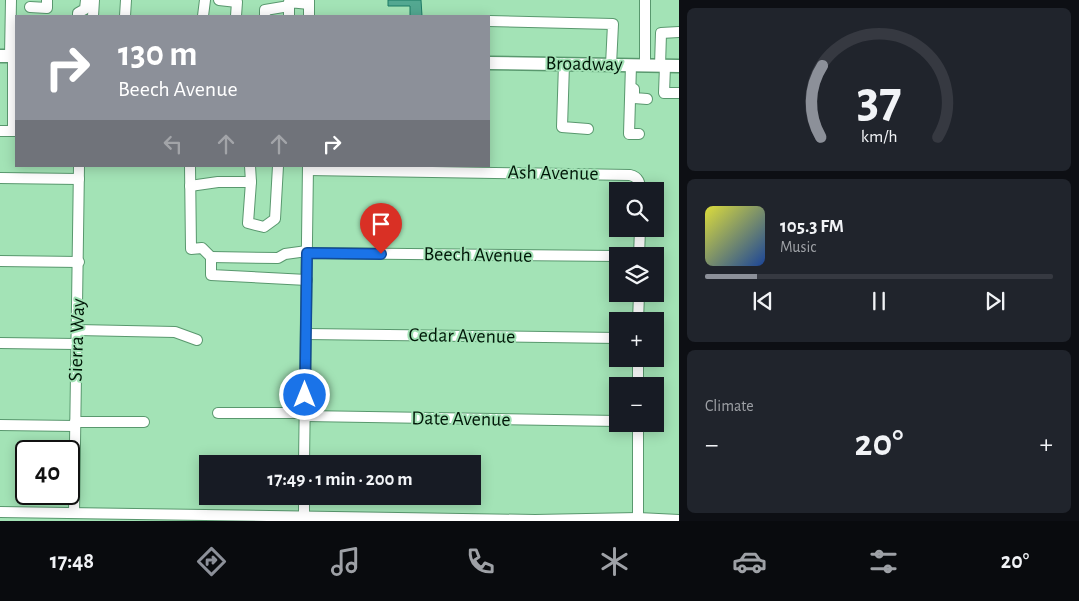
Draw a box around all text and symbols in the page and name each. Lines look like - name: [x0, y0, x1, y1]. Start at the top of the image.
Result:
- icon: right: [35, 35, 100, 100]
- text: 130 m: [118, 37, 197, 72]
- street label: Broadway: [545, 53, 623, 75]
- text: 37: [857, 74, 901, 126]
- text: Beech Avenue: [118, 78, 238, 100]
- text: km/h: [861, 128, 897, 146]
- icon: left: [159, 130, 187, 158]
- icon: ahead: [212, 130, 240, 158]
- icon: ahead: [265, 130, 293, 158]
- icon: right: [318, 130, 346, 158]
- street label: Ash Avenue: [507, 162, 599, 184]
- map controls: [609, 182, 664, 432]
- button: search: [609, 182, 664, 237]
- pin: [360, 203, 402, 254]
- icon: arrive: [367, 210, 395, 238]
- text: 105.3 FM: [780, 217, 844, 236]
- text: Music: [780, 239, 816, 255]
- street label: Beech Avenue: [423, 244, 533, 266]
- button: layers: [609, 247, 664, 302]
- icon: previous: [749, 287, 777, 315]
- icon: pause: [865, 287, 893, 315]
- icon: next: [981, 287, 1009, 315]
- street label: Sierra Way: [66, 298, 88, 382]
- button: +: [609, 312, 664, 367]
- street label: Cedar Avenue: [408, 325, 516, 347]
- position arrow: [278, 368, 330, 420]
- button: −: [609, 377, 664, 432]
- text: Climate: [705, 398, 754, 414]
- street label: Date Avenue: [411, 408, 511, 430]
- text: 20°: [855, 425, 903, 463]
- text: −: [705, 431, 718, 459]
- text: +: [1040, 431, 1053, 459]
- speed limit sign: 40: [15, 440, 80, 505]
- text: 17:49 · 1 min · 200 m: [267, 470, 413, 489]
- icon: directions: [194, 544, 229, 579]
- icon: music: [328, 544, 363, 579]
- icon: phone: [463, 544, 498, 579]
- icon: climate: [597, 544, 632, 579]
- icon: car: [732, 544, 767, 579]
- icon: filters: [866, 544, 901, 579]
- text: 17:48: [50, 550, 94, 572]
- text: 20°: [1001, 550, 1029, 572]

